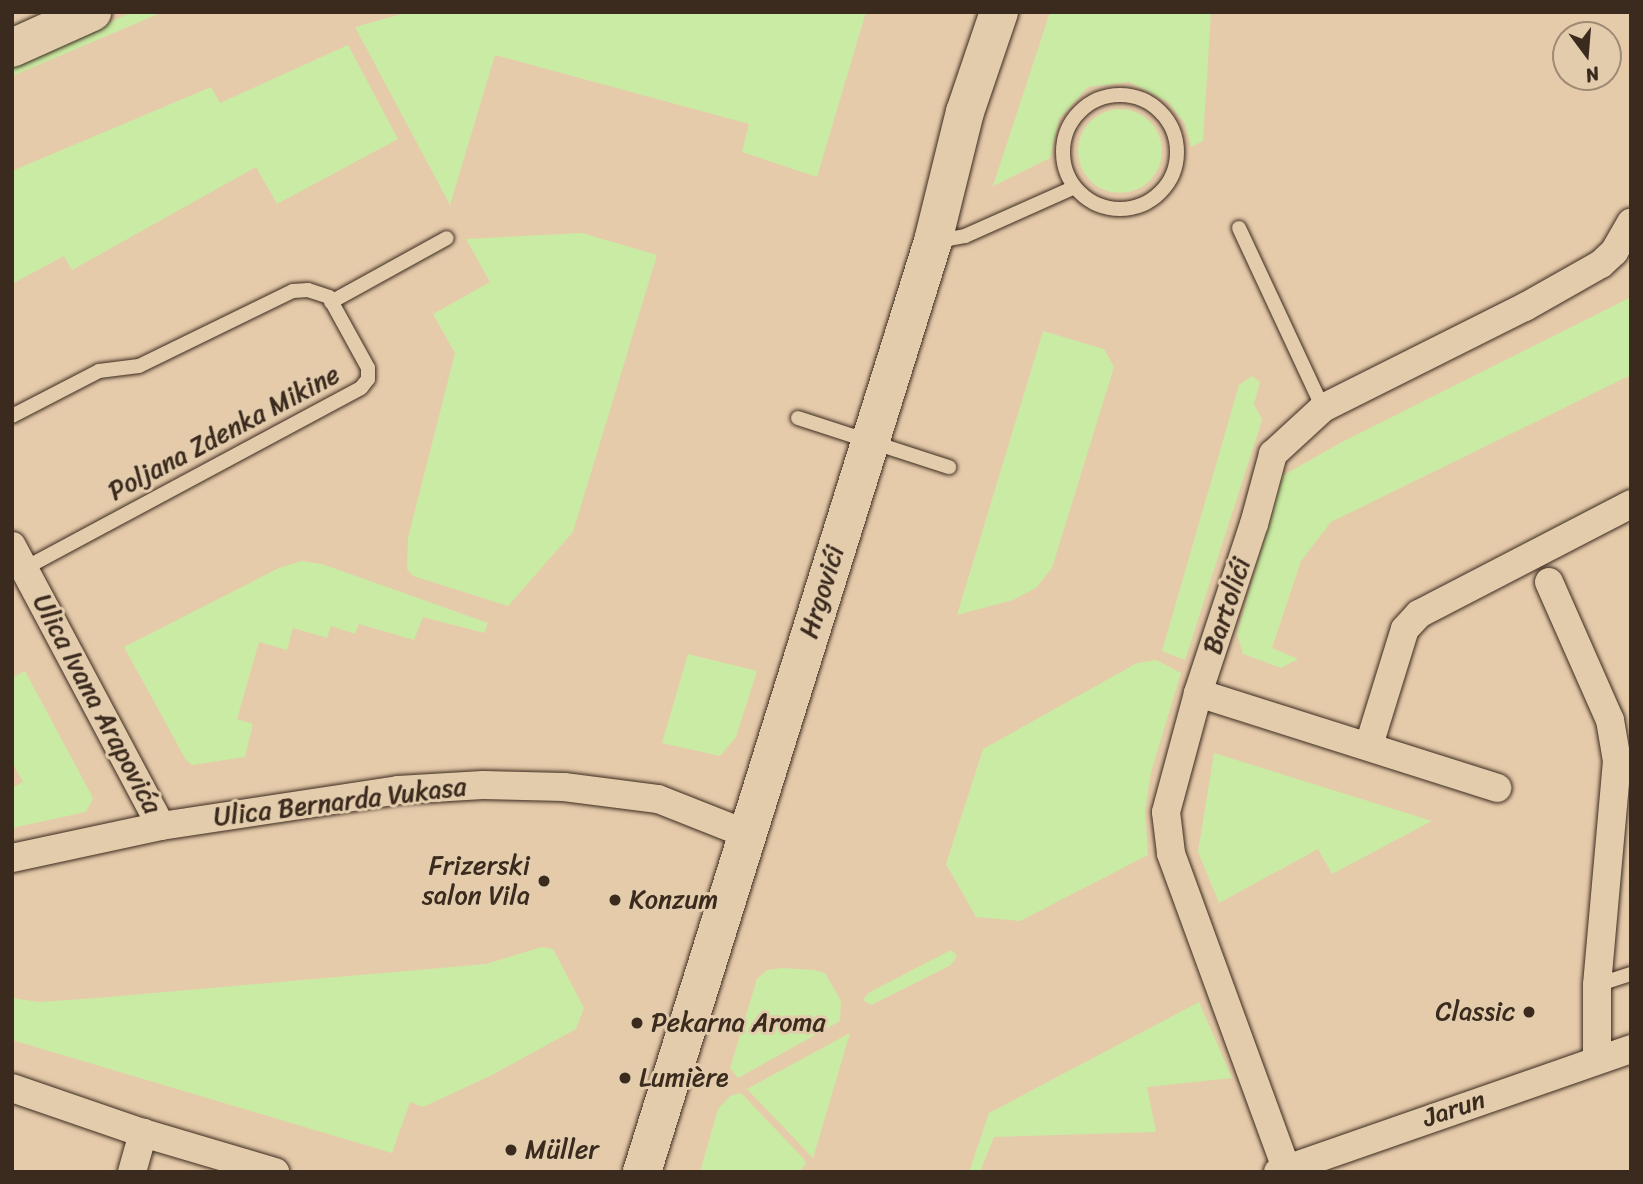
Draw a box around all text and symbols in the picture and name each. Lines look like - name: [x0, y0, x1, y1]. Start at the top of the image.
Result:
- north arrow: [1552, 21, 1622, 91]
- text: N: [1582, 57, 1603, 92]
- street label: Poljana Zdenka Mikine: [103, 359, 345, 507]
- street label: Hrgovići: [793, 542, 851, 642]
- street label: Bartolići: [1197, 554, 1257, 658]
- street label: Ulica Ivana Arapovića: [25, 588, 169, 820]
- street label: Ulica Bernarda Vukasa: [211, 771, 469, 833]
- place label: Frizerski salon Vila: [420, 850, 530, 912]
- marker: Frizerski salon Vila: [536, 873, 552, 889]
- place label: Konzum: [629, 884, 718, 916]
- marker: Konzum: [607, 892, 623, 908]
- place label: Classic: [1436, 996, 1515, 1028]
- marker: Classic: [1521, 1004, 1537, 1020]
- place label: Pekarna Aroma: [651, 1007, 826, 1039]
- marker: Pekarna Aroma: [629, 1015, 645, 1031]
- place label: Lumière: [639, 1062, 729, 1094]
- marker: Lumière: [617, 1070, 633, 1086]
- street label: Jarun: [1419, 1084, 1489, 1134]
- place label: Müller: [525, 1134, 599, 1166]
- marker: Müller: [503, 1142, 519, 1158]

